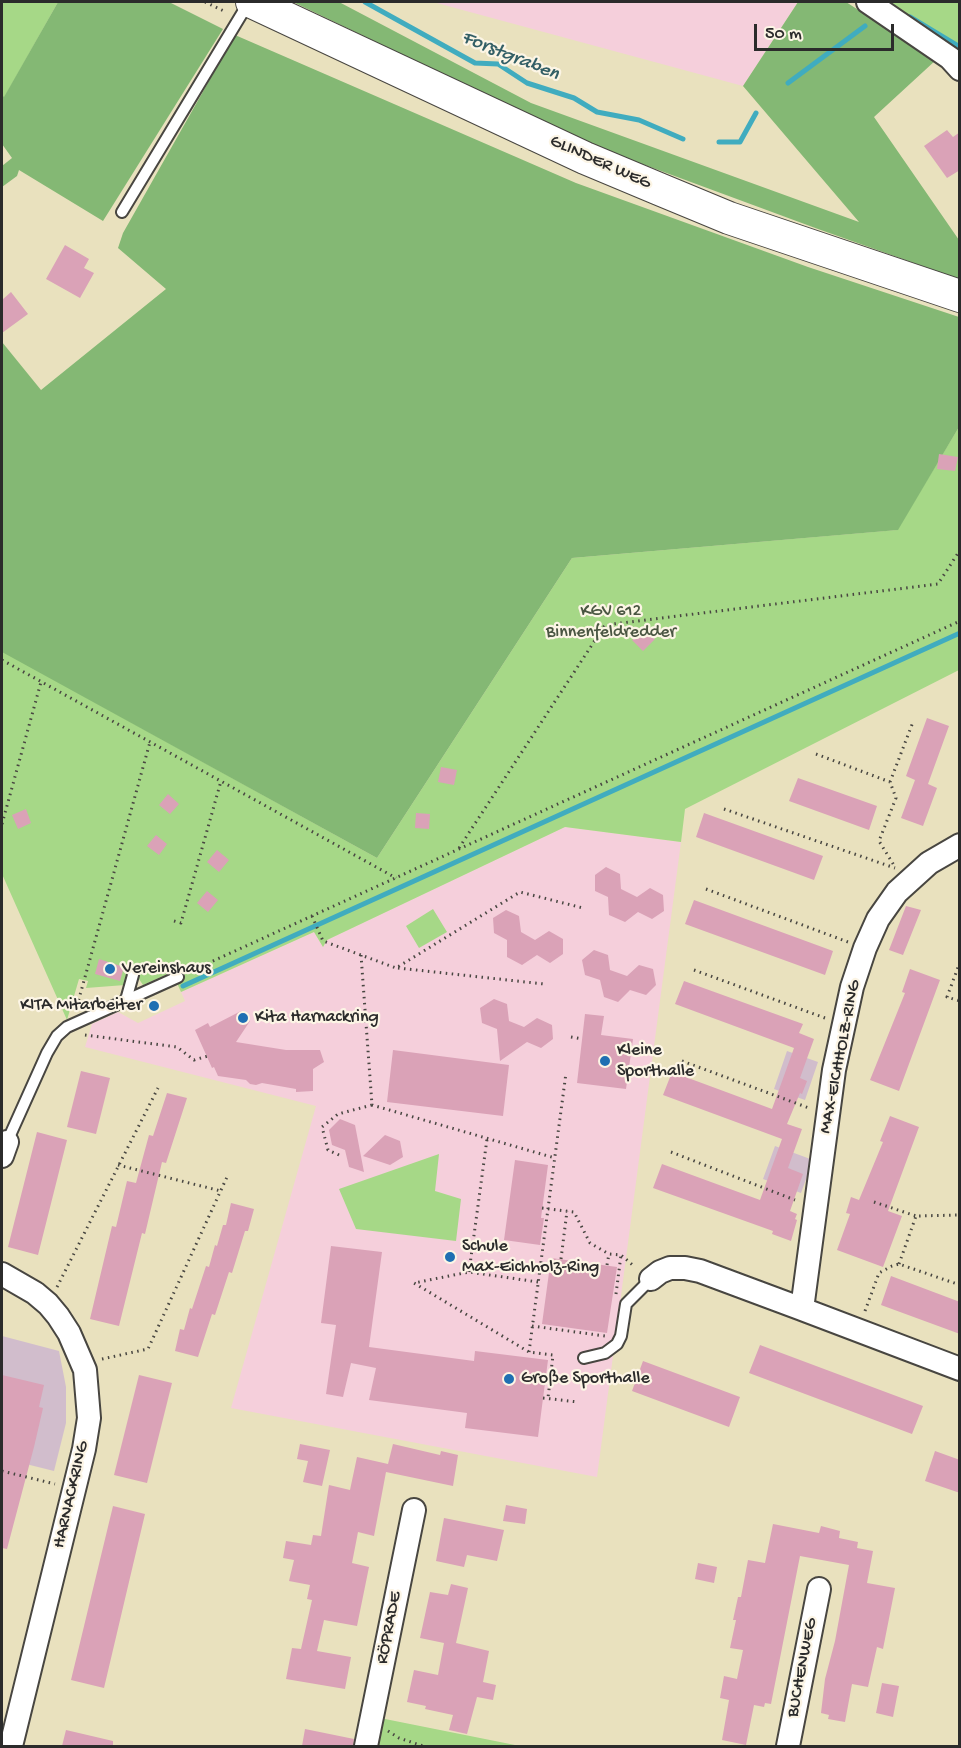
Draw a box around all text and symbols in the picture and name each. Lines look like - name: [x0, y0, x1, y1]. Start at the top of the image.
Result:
- scale bar: [757, 12, 896, 50]
- text: 50 m: [765, 24, 802, 45]
- water label: Forstgraben: [458, 27, 562, 87]
- street label: GLINDER WEG: [546, 131, 654, 195]
- park label: KGV 612 Binnenfeldredder: [546, 601, 676, 644]
- place label: Vereinshaus: [122, 958, 211, 980]
- marker: Vereinshaus: [103, 962, 117, 976]
- street label: MAX-EICHHOLZ-RING: [816, 979, 866, 1135]
- place label: KITA Mitarbeiter: [20, 995, 142, 1017]
- marker: KITA Mitarbeiter: [147, 999, 161, 1013]
- place label: Kita Harnackring: [255, 1007, 379, 1029]
- marker: Kita Harnackring: [236, 1011, 250, 1025]
- place label: Kleine Sporthalle: [617, 1040, 694, 1082]
- marker: Kleine Sporthalle: [598, 1054, 612, 1068]
- place label: Schule Max-Eichholz-Ring: [462, 1236, 599, 1278]
- marker: Schule Max-Eichholz-Ring: [443, 1250, 457, 1264]
- place label: Große Sporthalle: [521, 1368, 650, 1390]
- marker: Große Sporthalle: [502, 1372, 516, 1386]
- street label: HARNACKRING: [49, 1439, 95, 1551]
- street label: RÖPRADE: [372, 1590, 408, 1666]
- street label: BUCHENWEG: [783, 1617, 823, 1719]

